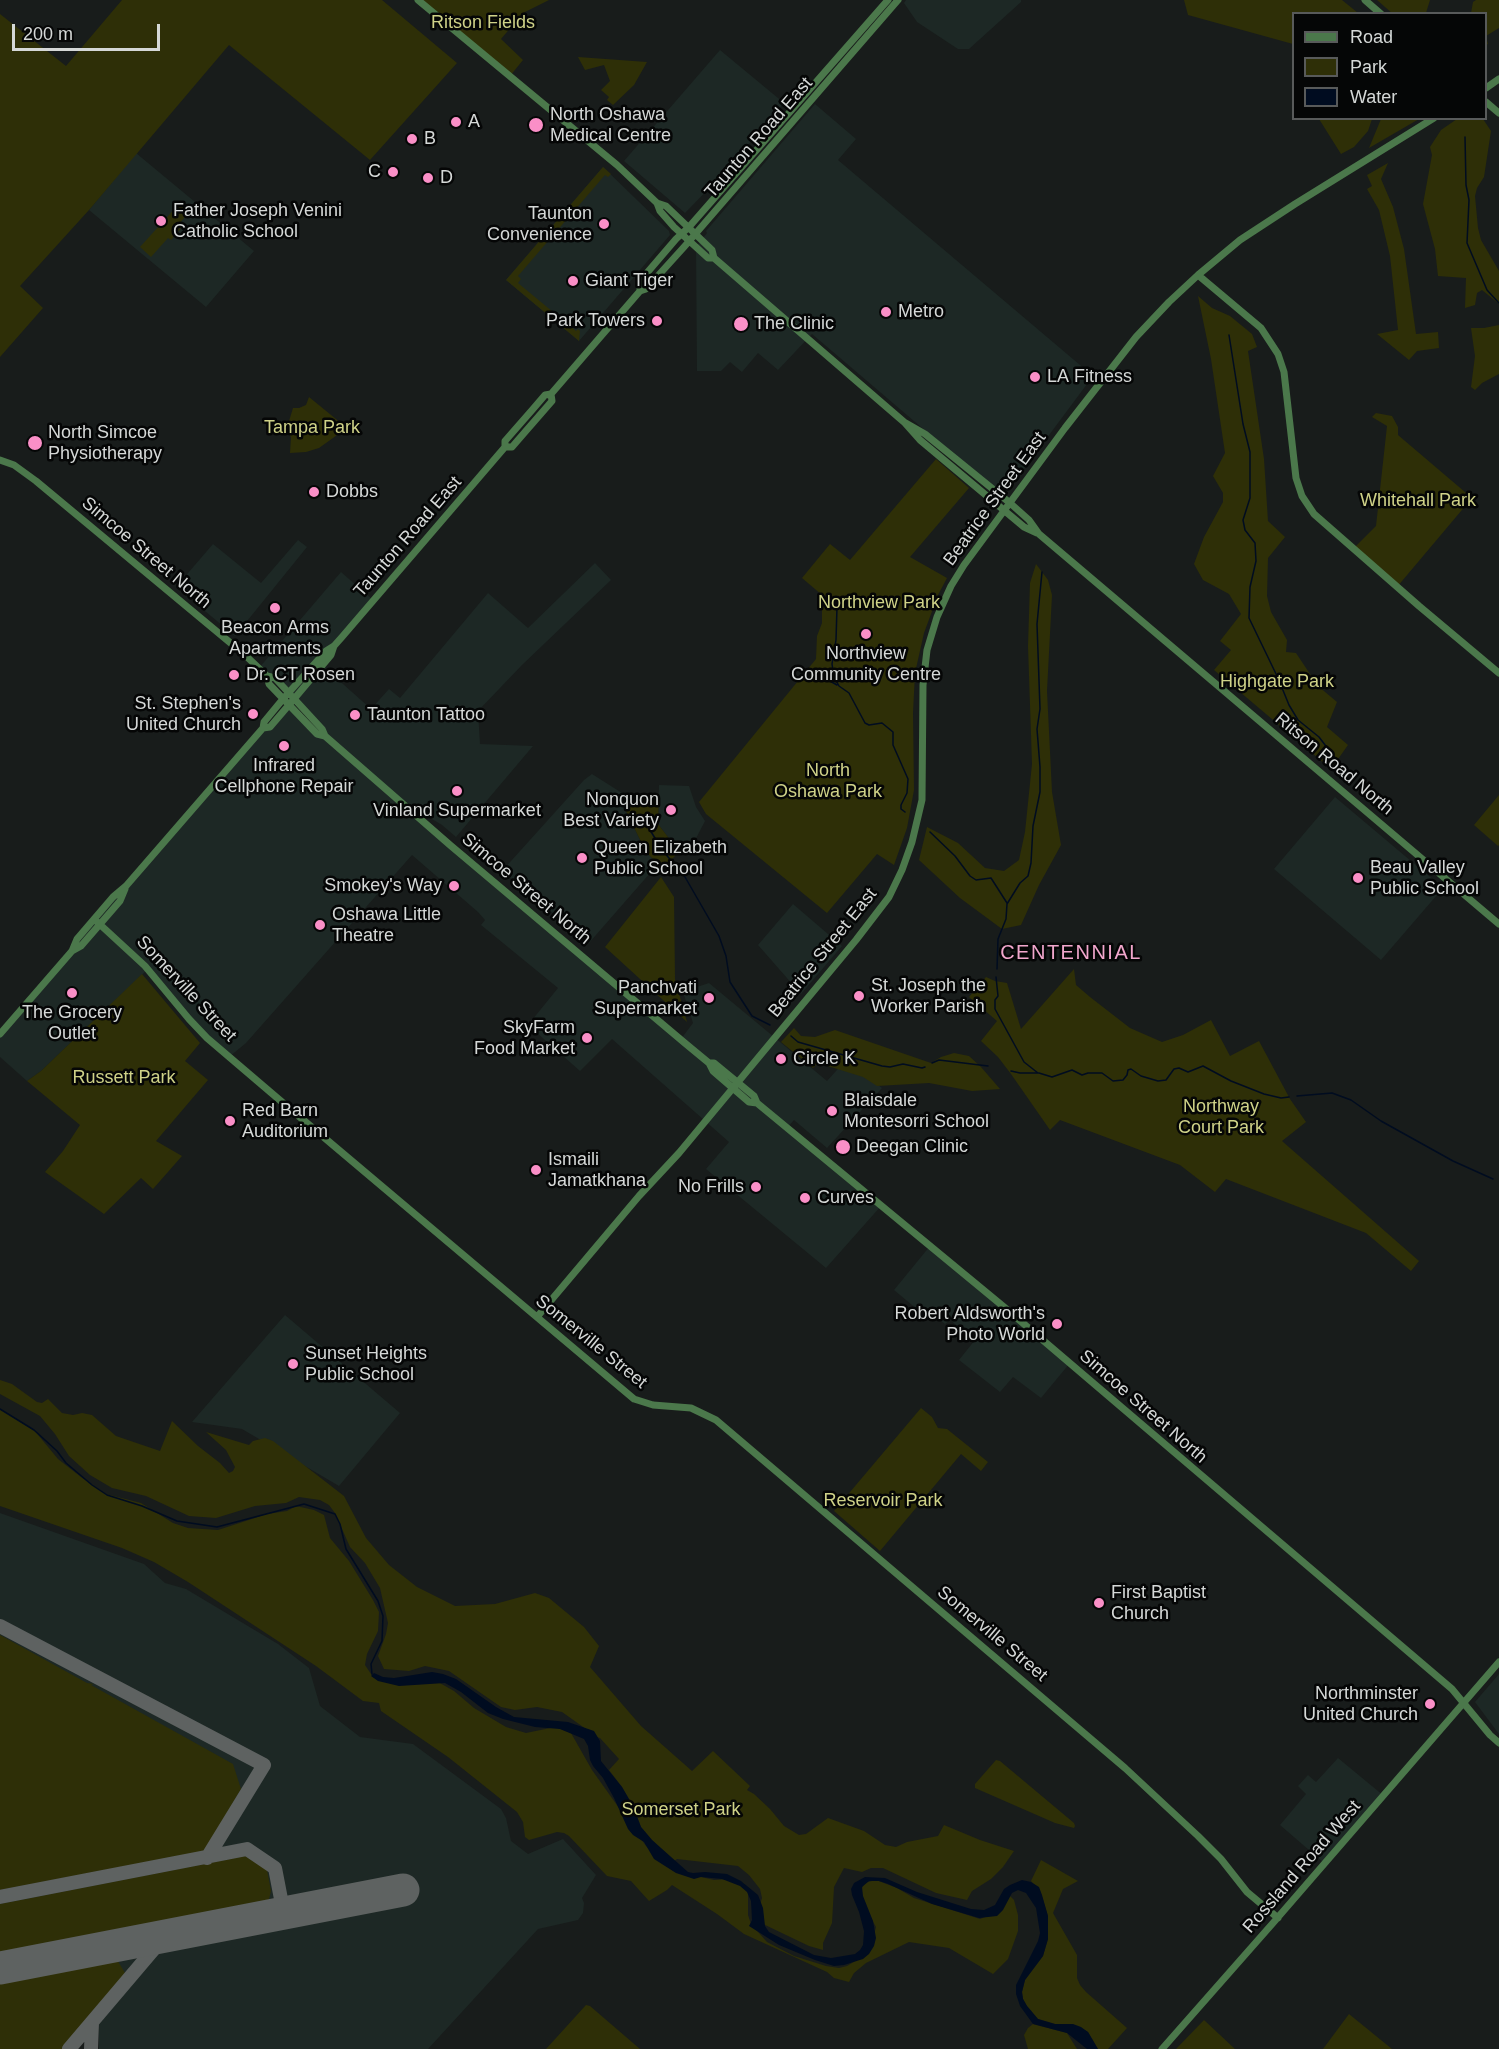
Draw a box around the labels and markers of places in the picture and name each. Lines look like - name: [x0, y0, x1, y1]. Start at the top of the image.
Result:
- place label: North Oshawa Medical Centre: [550, 104, 671, 146]
- place label: A: [468, 111, 480, 133]
- marker: A: [449, 115, 463, 129]
- marker: North Oshawa Medical Centre: [527, 116, 545, 134]
- place label: B: [424, 128, 436, 150]
- marker: B: [405, 132, 419, 146]
- place label: C: [368, 161, 381, 183]
- marker: C: [386, 165, 400, 179]
- place label: D: [440, 167, 453, 189]
- marker: D: [421, 171, 435, 185]
- place label: Father Joseph Venini Catholic School: [173, 200, 342, 242]
- place label: Taunton Convenience: [487, 203, 592, 246]
- marker: Father Joseph Venini Catholic School: [154, 214, 168, 228]
- marker: Taunton Convenience: [597, 217, 611, 231]
- place label: Giant Tiger: [585, 270, 673, 292]
- marker: Giant Tiger: [566, 274, 580, 288]
- place label: Metro: [898, 301, 944, 323]
- marker: Metro: [879, 305, 893, 319]
- place label: Park Towers: [546, 310, 645, 332]
- place label: The Clinic: [754, 313, 834, 335]
- marker: Park Towers: [650, 314, 664, 328]
- marker: The Clinic: [732, 315, 750, 333]
- place label: LA Fitness: [1047, 366, 1132, 388]
- marker: LA Fitness: [1028, 370, 1042, 384]
- place label: North Simcoe Physiotherapy: [48, 422, 162, 464]
- marker: North Simcoe Physiotherapy: [26, 434, 44, 452]
- place label: Dobbs: [326, 481, 378, 503]
- marker: Dobbs: [307, 485, 321, 499]
- marker: Beacon Arms Apartments: [268, 601, 282, 615]
- place label: Beacon Arms Apartments: [221, 617, 329, 660]
- marker: Northview Community Centre: [859, 627, 873, 641]
- place label: Northview Community Centre: [791, 643, 941, 686]
- place label: Dr. CT Rosen: [246, 664, 355, 686]
- marker: Dr. CT Rosen: [227, 668, 241, 682]
- place label: St. Stephen's United Church: [126, 693, 241, 736]
- place label: Taunton Tattoo: [367, 704, 485, 726]
- marker: St. Stephen's United Church: [246, 707, 260, 721]
- marker: Taunton Tattoo: [348, 708, 362, 722]
- marker: Infrared Cellphone Repair: [277, 739, 291, 753]
- place label: Infrared Cellphone Repair: [214, 755, 354, 798]
- marker: Vinland Supermarket: [450, 784, 464, 798]
- place label: Nonquon Best Variety: [563, 789, 659, 832]
- place label: Vinland Supermarket: [373, 800, 541, 822]
- marker: Nonquon Best Variety: [664, 803, 678, 817]
- place label: Queen Elizabeth Public School: [594, 837, 727, 880]
- marker: Queen Elizabeth Public School: [575, 851, 589, 865]
- place label: Beau Valley Public School: [1370, 857, 1479, 900]
- marker: Beau Valley Public School: [1351, 871, 1365, 885]
- place label: Smokey's Way: [324, 875, 442, 897]
- marker: Smokey's Way: [447, 879, 461, 893]
- place label: Oshawa Little Theatre: [332, 904, 441, 946]
- marker: Oshawa Little Theatre: [313, 918, 327, 932]
- place label: St. Joseph the Worker Parish: [871, 975, 986, 1018]
- place label: Panchvati Supermarket: [594, 977, 697, 1020]
- marker: The Grocery Outlet: [65, 986, 79, 1000]
- marker: St. Joseph the Worker Parish: [852, 989, 866, 1003]
- marker: Panchvati Supermarket: [702, 991, 716, 1005]
- place label: The Grocery Outlet: [22, 1002, 122, 1044]
- place label: SkyFarm Food Market: [474, 1017, 575, 1060]
- marker: SkyFarm Food Market: [580, 1031, 594, 1045]
- place label: Circle K: [793, 1048, 856, 1070]
- marker: Circle K: [774, 1052, 788, 1066]
- place label: Blaisdale Montesorri School: [844, 1090, 989, 1132]
- place label: Red Barn Auditorium: [242, 1100, 328, 1142]
- marker: Blaisdale Montesorri School: [825, 1104, 839, 1118]
- marker: Red Barn Auditorium: [223, 1114, 237, 1128]
- place label: Deegan Clinic: [856, 1136, 968, 1158]
- marker: Deegan Clinic: [834, 1138, 852, 1156]
- place label: Ismaili Jamatkhana: [548, 1149, 646, 1192]
- marker: Ismaili Jamatkhana: [529, 1163, 543, 1177]
- place label: No Frills: [678, 1176, 744, 1198]
- marker: No Frills: [749, 1180, 763, 1194]
- place label: Curves: [817, 1187, 874, 1209]
- marker: Curves: [798, 1191, 812, 1205]
- place label: Robert Aldsworth's Photo World: [895, 1303, 1045, 1346]
- marker: Robert Aldsworth's Photo World: [1050, 1317, 1064, 1331]
- place label: Sunset Heights Public School: [305, 1343, 427, 1386]
- marker: Sunset Heights Public School: [286, 1357, 300, 1371]
- place label: First Baptist Church: [1111, 1582, 1206, 1624]
- marker: First Baptist Church: [1092, 1596, 1106, 1610]
- place label: Northminster United Church: [1303, 1683, 1418, 1726]
- marker: Northminster United Church: [1423, 1697, 1437, 1711]

